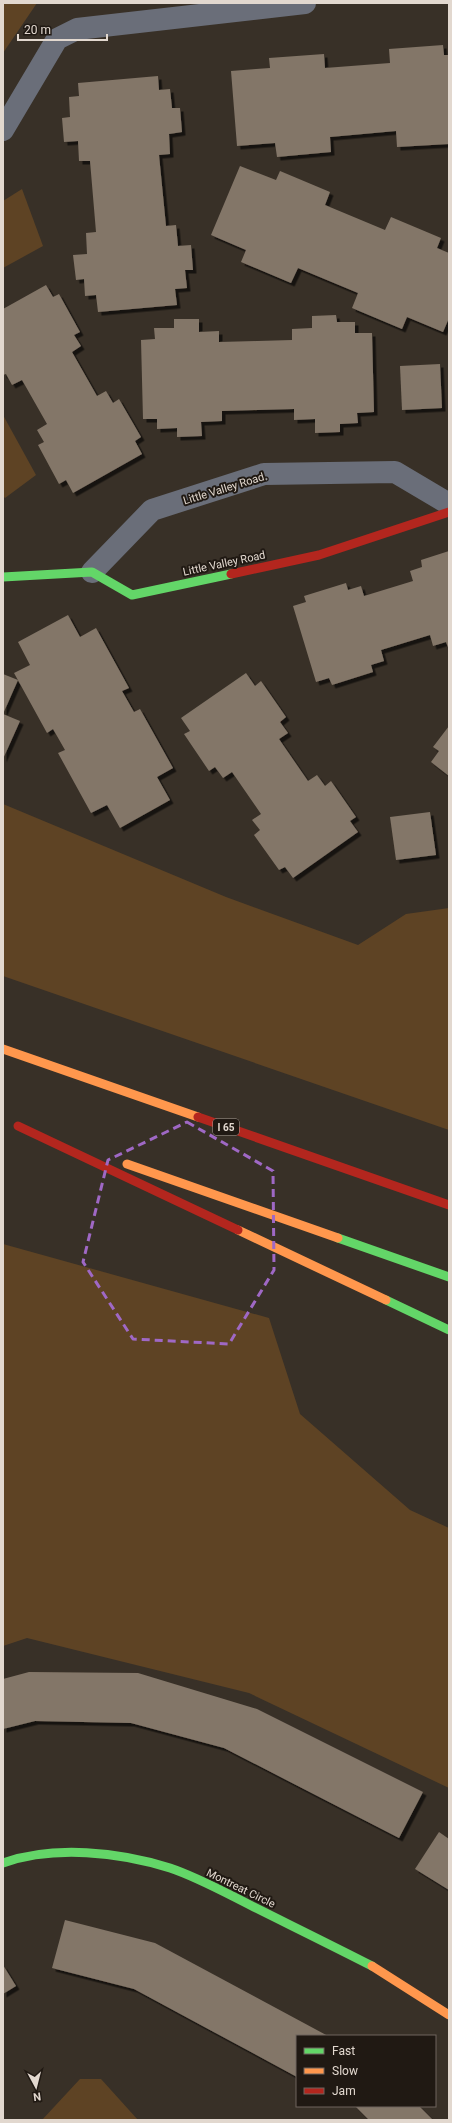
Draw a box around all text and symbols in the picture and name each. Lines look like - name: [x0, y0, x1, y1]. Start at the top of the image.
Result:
- scale bar: [18, 16, 107, 42]
- text: 20 m: [24, 23, 51, 37]
- street label: Little Valley Road.: [182, 470, 269, 507]
- street label: Little Valley Road: [182, 548, 267, 579]
- road number: I 65: [213, 1119, 239, 1135]
- street label: Montreat Circle: [204, 1866, 278, 1911]
- legend: [296, 2035, 436, 2107]
- text: Fast: [332, 2044, 355, 2058]
- text: Slow: [332, 2064, 358, 2078]
- north arrow: [16, 2067, 56, 2107]
- text: Jam: [332, 2084, 356, 2098]
- text: N: [32, 2090, 42, 2103]

